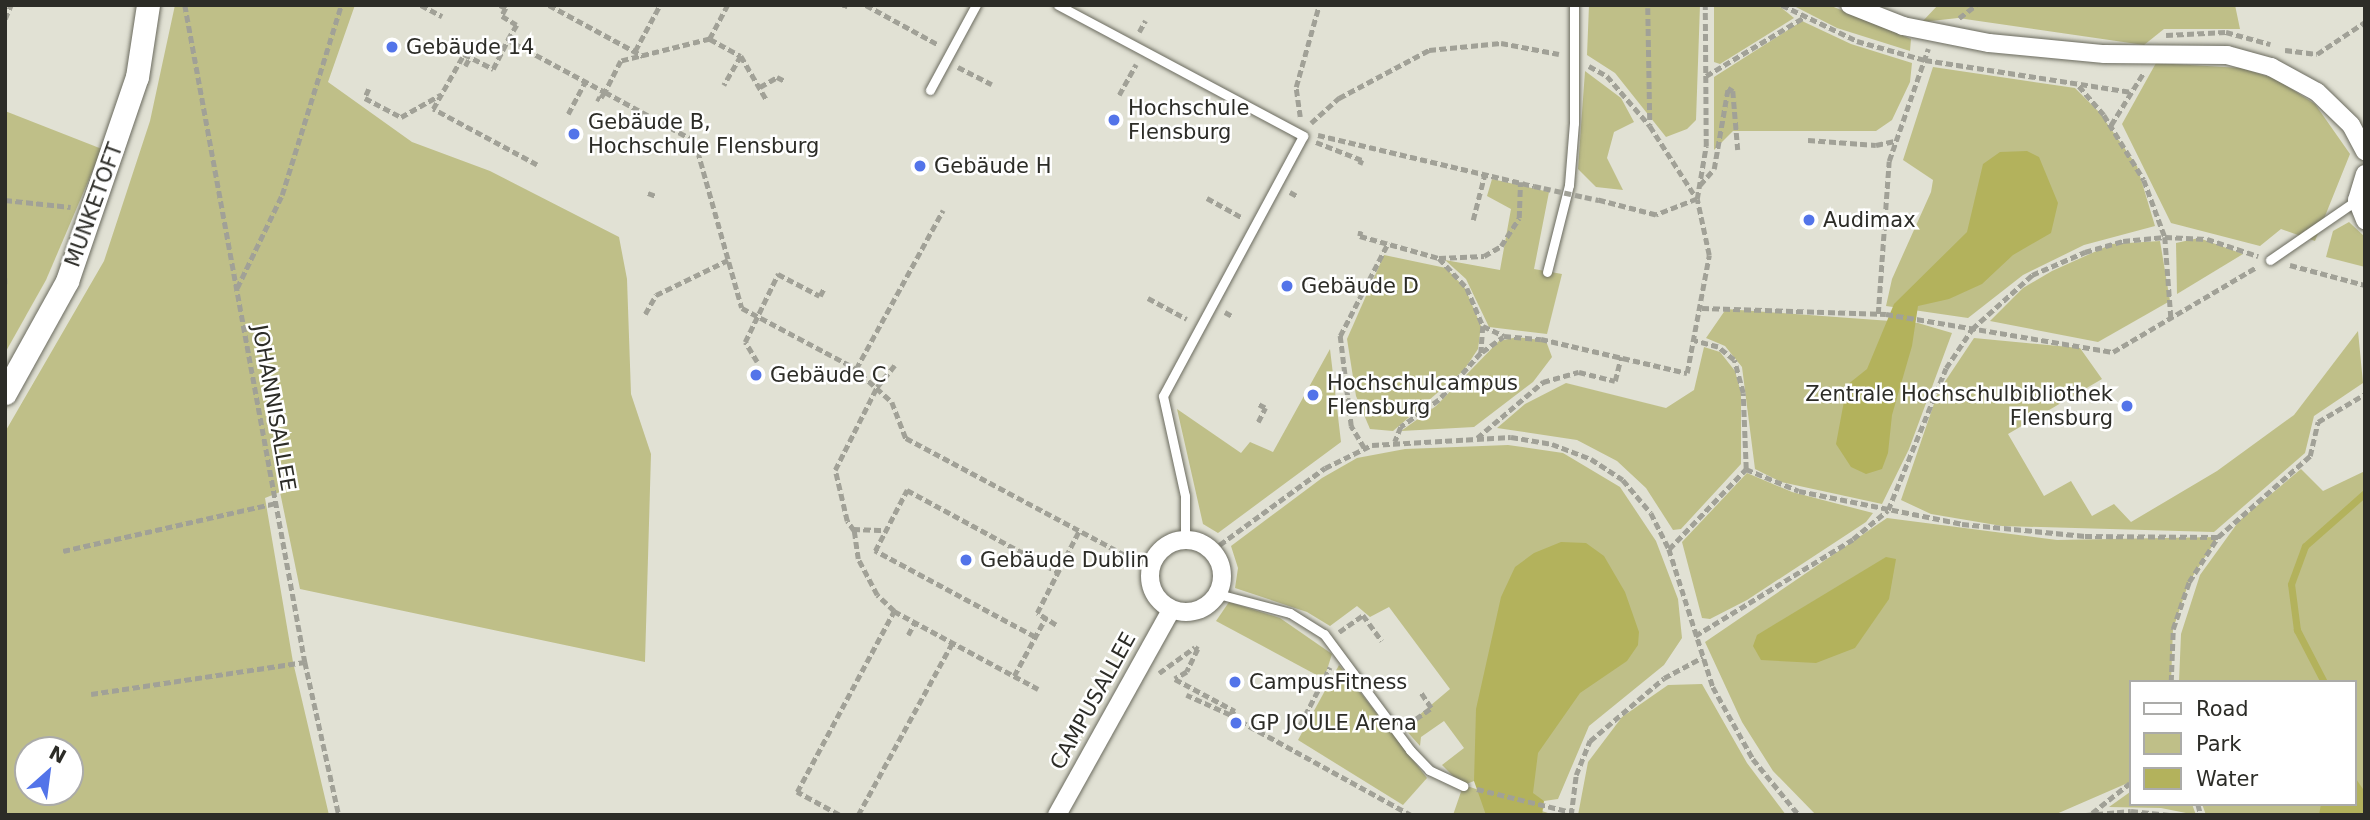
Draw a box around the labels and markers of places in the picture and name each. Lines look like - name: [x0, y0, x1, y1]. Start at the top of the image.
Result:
- place label: Gebäude 14: [406, 34, 534, 60]
- marker: Gebäude 14: [384, 39, 400, 55]
- place label: Hochschule Flensburg: [1128, 95, 1249, 145]
- place label: Gebäude B, Hochschule Flensburg: [588, 109, 819, 159]
- marker: Hochschule Flensburg: [1106, 112, 1122, 128]
- marker: Gebäude B, Hochschule Flensburg: [566, 126, 582, 142]
- place label: Gebäude H: [934, 153, 1051, 179]
- marker: Gebäude H: [912, 158, 928, 174]
- place label: Audimax: [1823, 207, 1916, 233]
- marker: Audimax: [1801, 212, 1817, 228]
- place label: Gebäude D: [1301, 273, 1419, 299]
- marker: Gebäude D: [1279, 278, 1295, 294]
- place label: Gebäude C: [770, 362, 886, 388]
- marker: Gebäude C: [748, 367, 764, 383]
- place label: Hochschulcampus Flensburg: [1327, 370, 1518, 420]
- place label: Zentrale Hochschulbibliothek Flensburg: [1805, 381, 2113, 431]
- marker: Hochschulcampus Flensburg: [1305, 387, 1321, 403]
- marker: Zentrale Hochschulbibliothek Flensburg: [2119, 398, 2135, 414]
- place label: Gebäude Dublin: [980, 547, 1149, 573]
- marker: Gebäude Dublin: [958, 552, 974, 568]
- place label: CampusFitness: [1249, 669, 1407, 695]
- marker: CampusFitness: [1227, 674, 1243, 690]
- place label: GP JOULE Arena: [1250, 710, 1417, 736]
- marker: GP JOULE Arena: [1228, 715, 1244, 731]

